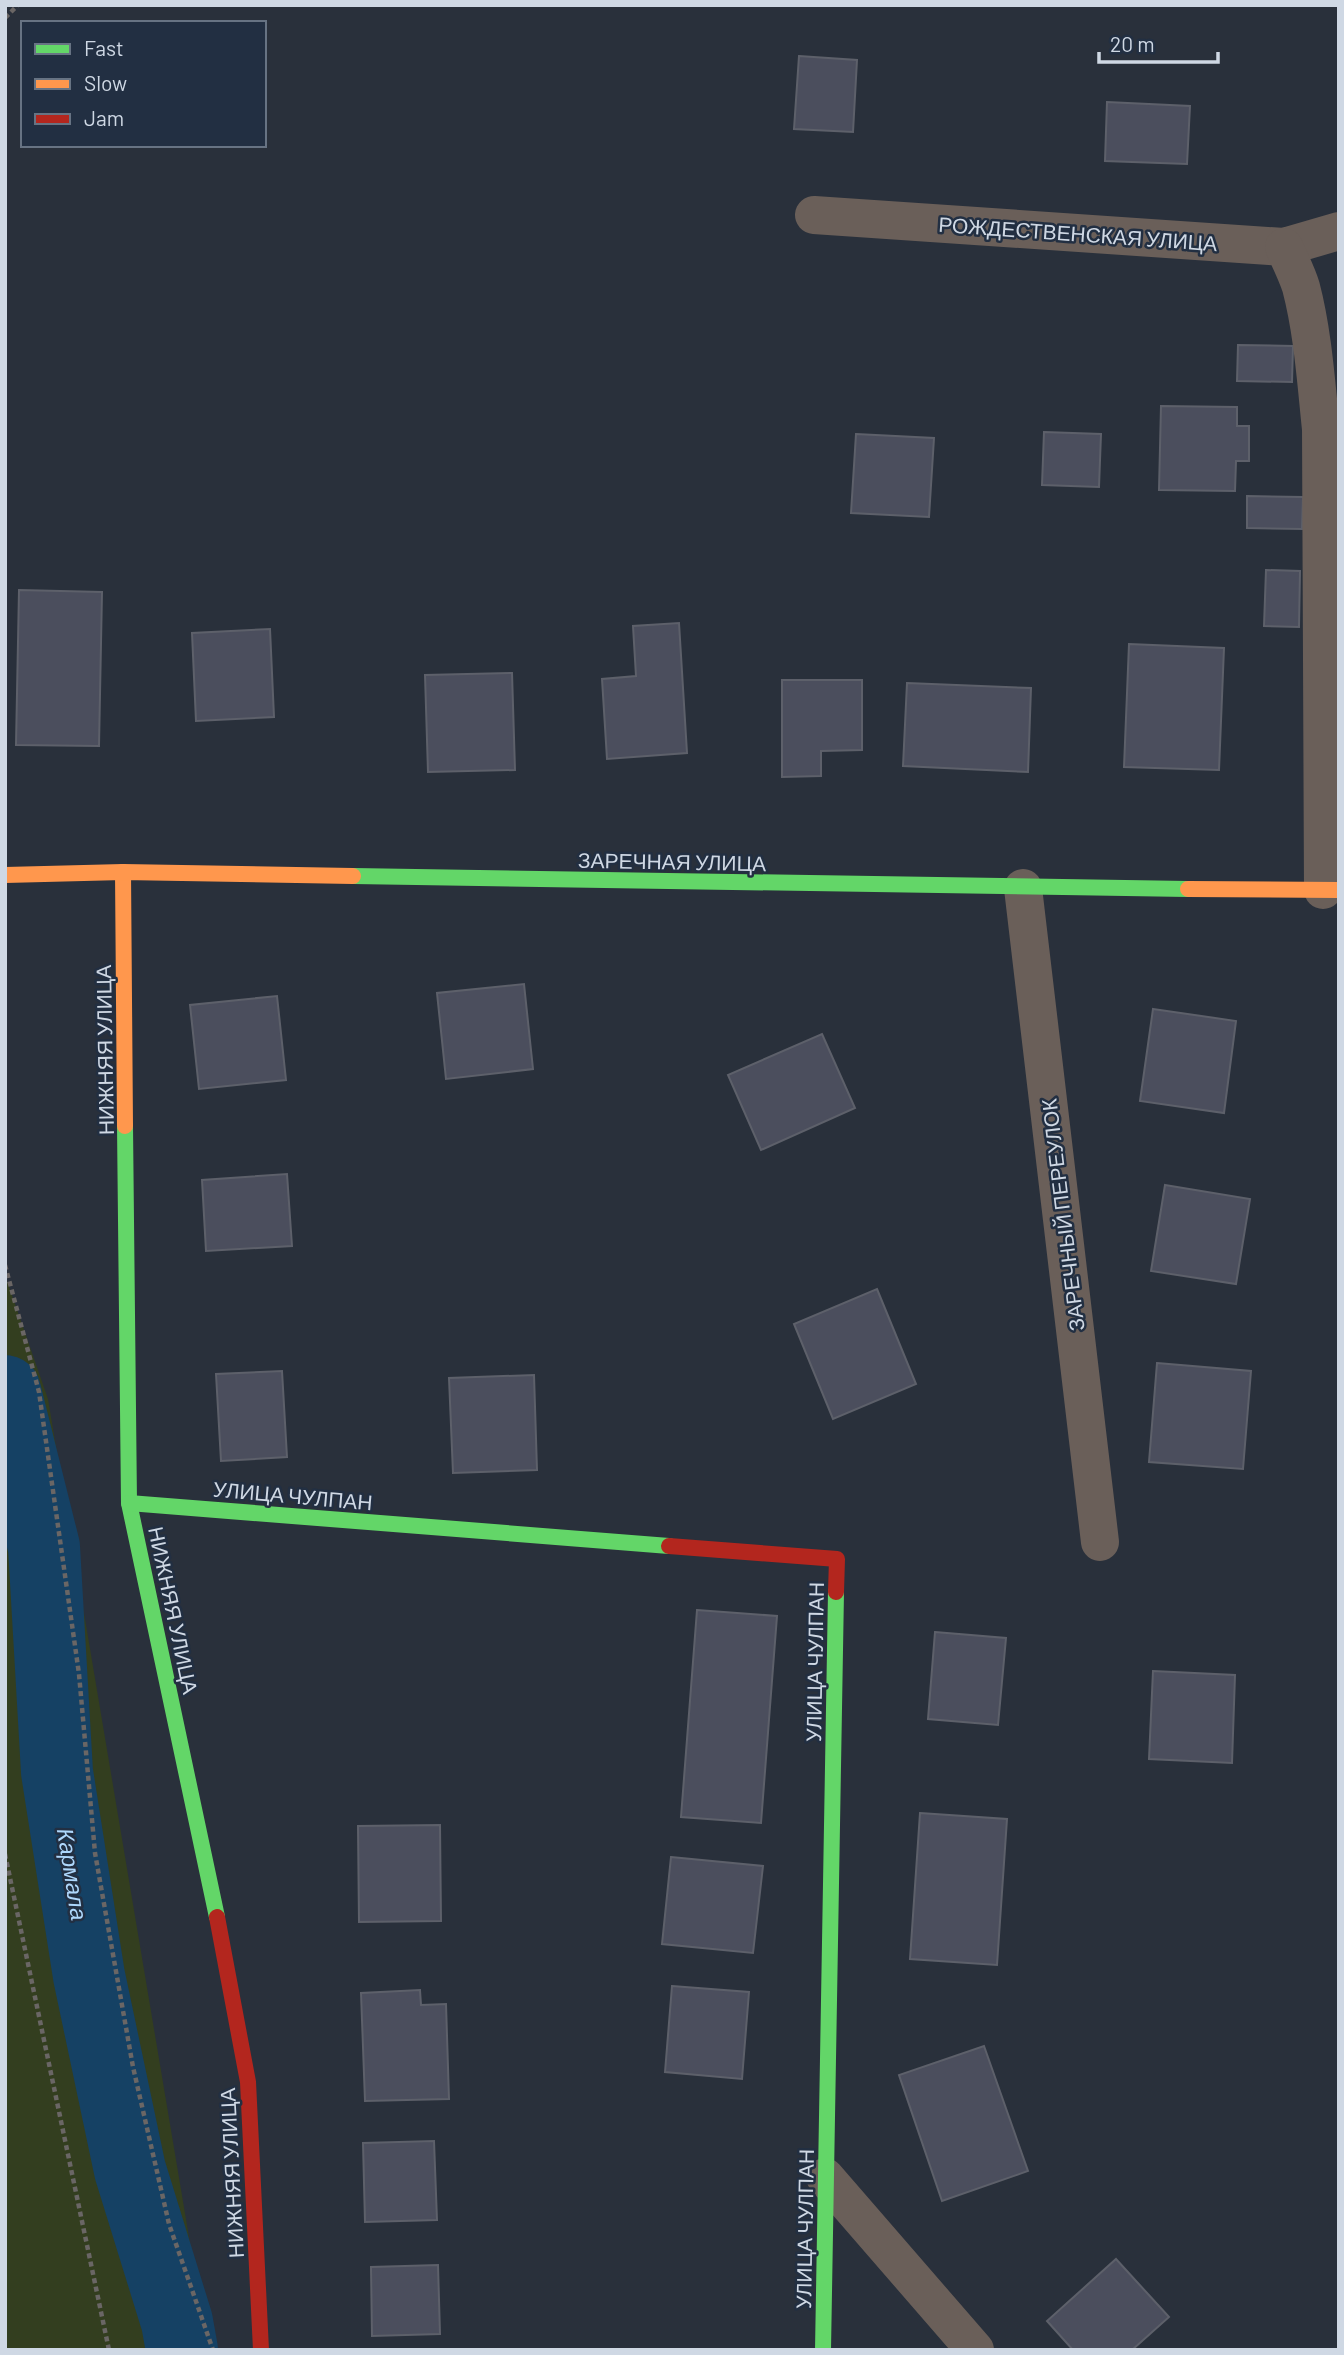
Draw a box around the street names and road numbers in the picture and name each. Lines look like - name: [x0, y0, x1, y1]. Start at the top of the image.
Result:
- street label: РОЖДЕСТВЕНСКАЯ УЛИЦА: [938, 211, 1218, 255]
- street label: ЗАРЕЧНАЯ УЛИЦА: [578, 847, 766, 875]
- street label: НИЖНЯЯ УЛИЦА: [90, 965, 118, 1135]
- street label: ЗАРЕЧНЫЙ ПЕРЕУЛОК: [1035, 1097, 1089, 1333]
- street label: УЛИЦА ЧУЛПАН: [212, 1476, 374, 1514]
- street label: НИЖНЯЯ УЛИЦА: [144, 1524, 204, 1696]
- street label: УЛИЦА ЧУЛПАН: [800, 1582, 828, 1742]
- street label: НИЖНЯЯ УЛИЦА: [214, 2087, 248, 2259]
- street label: УЛИЦА ЧУЛПАН: [790, 2149, 818, 2309]

